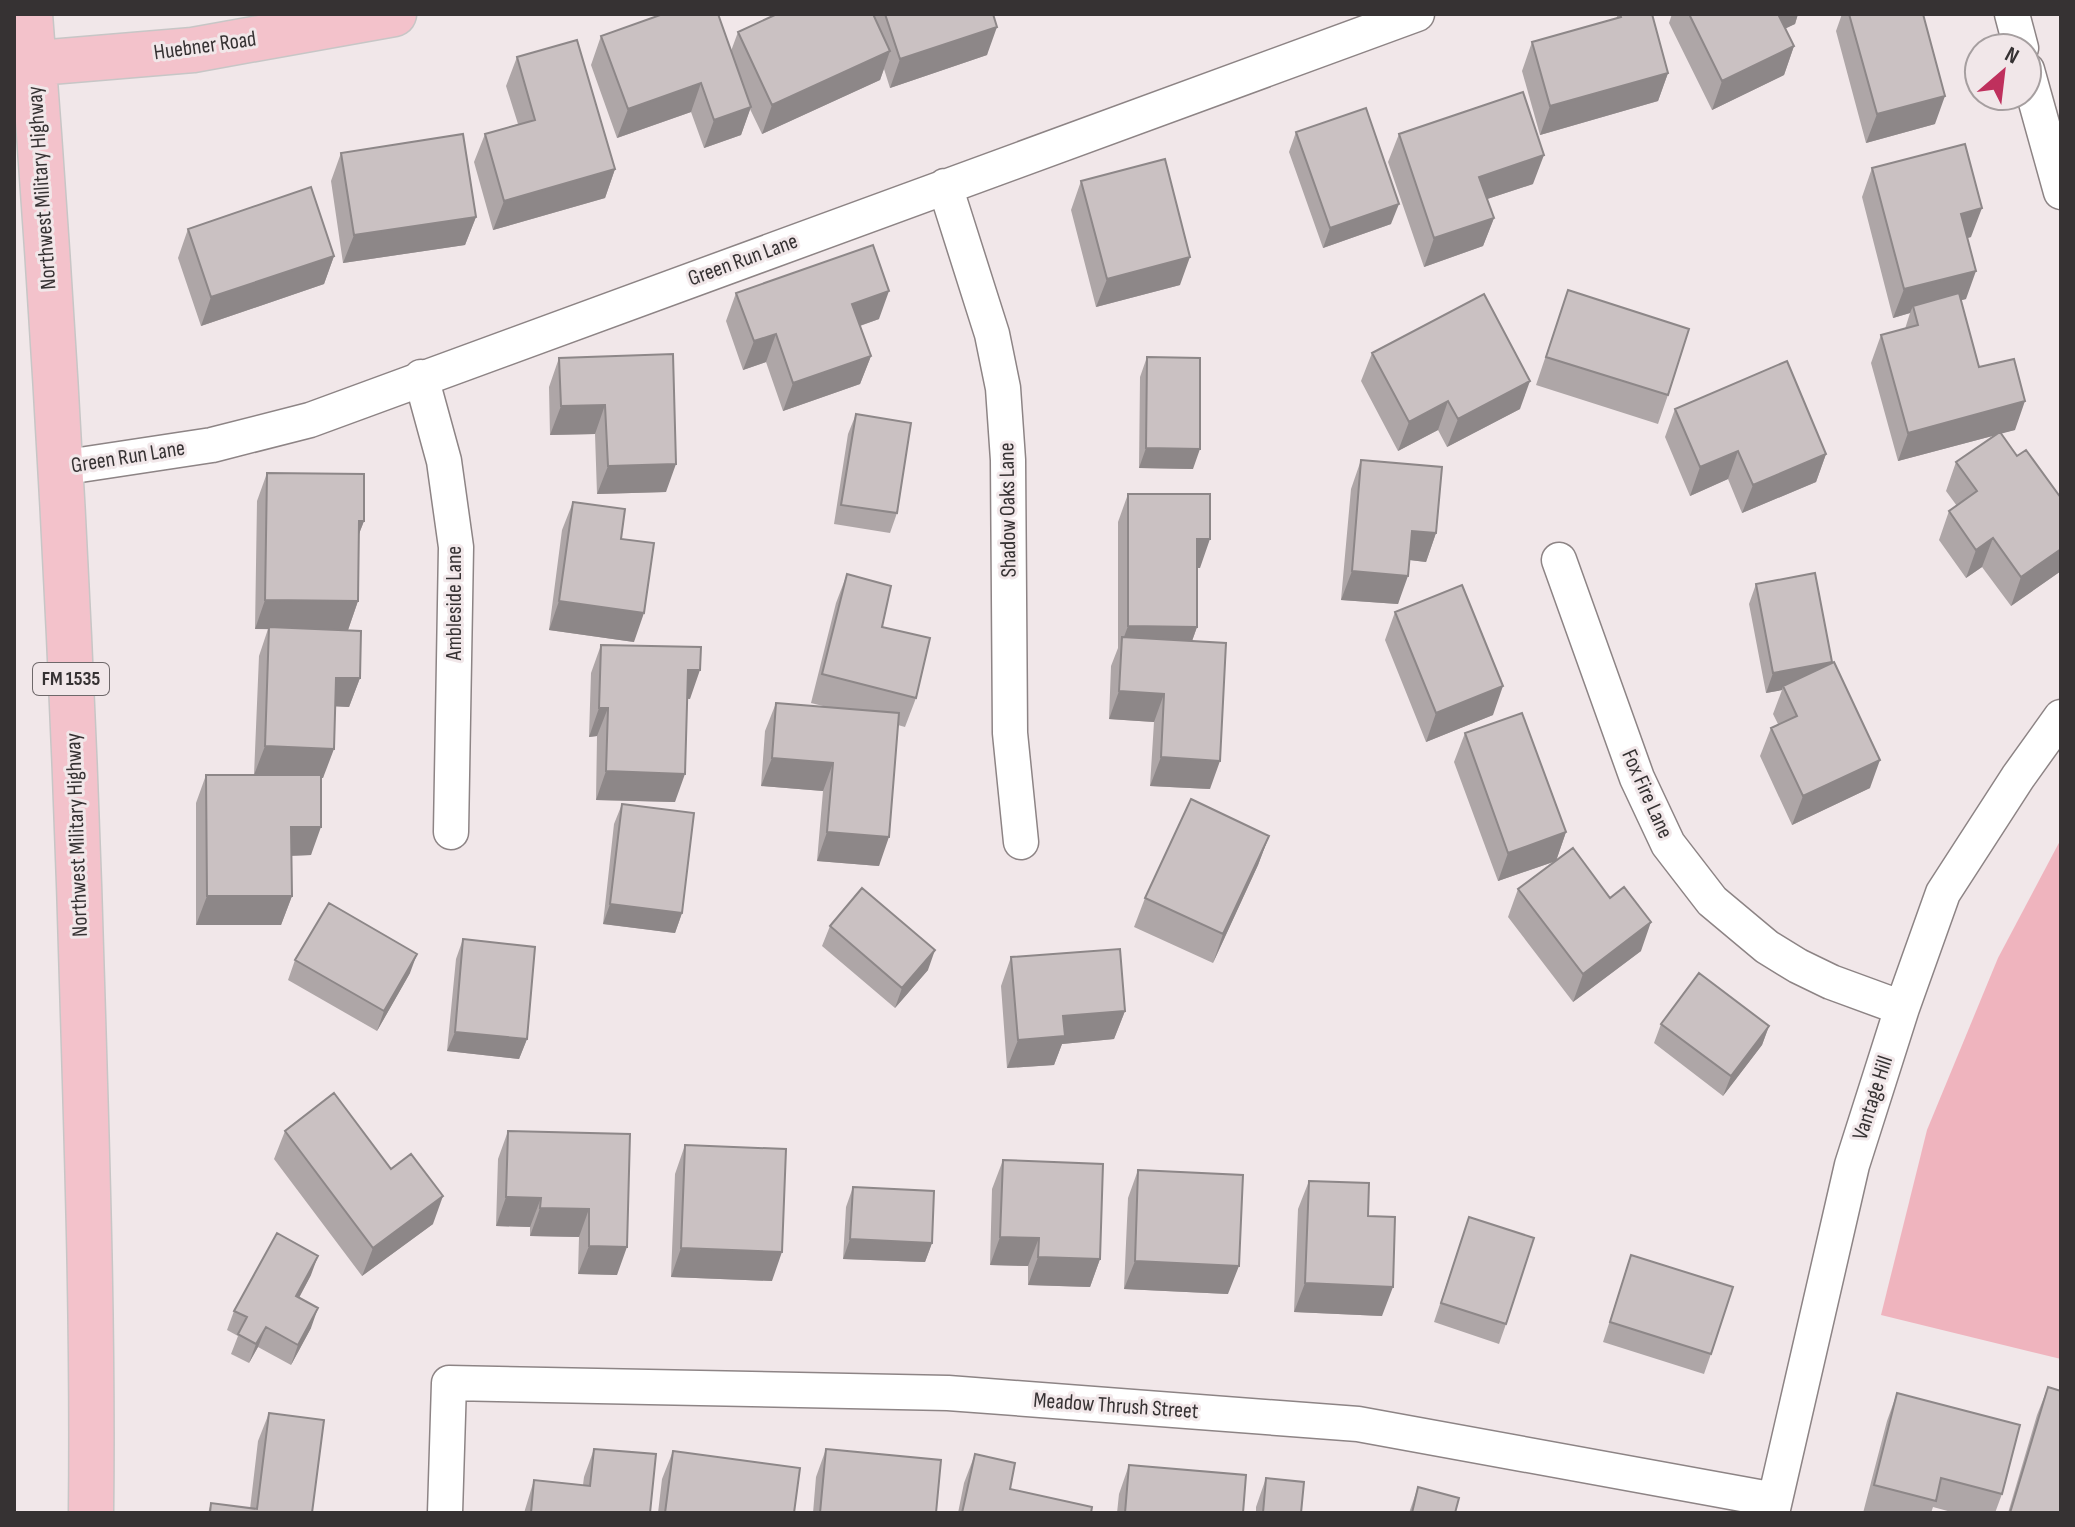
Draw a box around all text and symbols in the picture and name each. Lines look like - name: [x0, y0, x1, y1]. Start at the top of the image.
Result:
- street label: Huebner Road: [152, 25, 258, 67]
- north arrow: [1963, 32, 2043, 112]
- text: N: [2000, 41, 2023, 70]
- street label: Northwest Military Highway: [21, 85, 63, 291]
- street label: Green Run Lane: [684, 228, 802, 292]
- street label: Green Run Lane: [69, 435, 187, 479]
- street label: Shadow Oaks Lane: [993, 442, 1023, 578]
- street label: Ambleside Lane: [441, 546, 468, 661]
- road number: FM 1535: [33, 663, 109, 695]
- street label: Northwest Military Highway: [60, 732, 94, 937]
- street label: Fox Fire Lane: [1615, 745, 1679, 843]
- street label: Vantage Hill: [1847, 1053, 1899, 1143]
- street label: Meadow Thrush Street: [1033, 1387, 1200, 1425]

